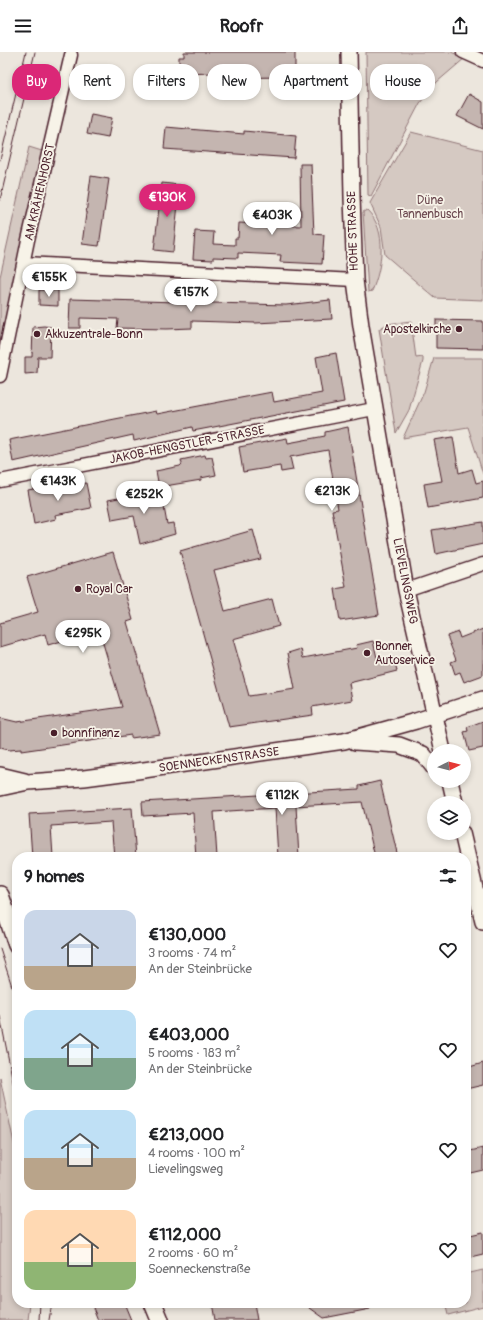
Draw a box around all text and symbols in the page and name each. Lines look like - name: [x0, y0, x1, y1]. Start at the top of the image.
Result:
- icon: menu: [12, 15, 34, 37]
- text: Roofr: [220, 15, 263, 38]
- icon: share: [449, 15, 471, 37]
- chip: Buy: [12, 64, 61, 100]
- chip: Rent: [69, 64, 125, 100]
- chip: Filters: [133, 64, 199, 100]
- chip: New: [207, 64, 261, 100]
- chip: Apartment: [269, 64, 362, 100]
- chip: House: [370, 64, 435, 100]
- street label: AM KRÄHENHORST: [21, 141, 59, 242]
- pin: €130K: [139, 184, 195, 218]
- text: €130K: [148, 189, 186, 205]
- street label: HOHE STRASSE: [344, 191, 362, 271]
- park label: Düne Tannenbusch: [397, 193, 463, 222]
- pin: €403K: [244, 202, 300, 236]
- text: €403K: [252, 207, 292, 223]
- pin: €155K: [21, 264, 77, 298]
- text: €155K: [31, 269, 67, 285]
- pin: €157K: [163, 279, 219, 313]
- text: €157K: [173, 284, 209, 300]
- place label: Apostelkirche: [383, 322, 451, 337]
- marker: Apostelkirche: [454, 324, 464, 334]
- place label: Akkuzentrale-Bonn: [45, 327, 143, 342]
- marker: Akkuzentrale-Bonn: [32, 329, 42, 339]
- street label: JAKOB-HENGSTLER-STRASSE: [108, 423, 266, 467]
- pin: €143K: [30, 468, 86, 502]
- text: €143K: [40, 473, 76, 489]
- pin: €213K: [304, 478, 360, 512]
- pin: €252K: [116, 481, 172, 515]
- text: €213K: [314, 483, 350, 499]
- text: €252K: [125, 486, 163, 502]
- street label: LIEVELINGSWEG: [389, 537, 421, 625]
- place label: Royal Car: [86, 582, 134, 597]
- marker: Royal Car: [73, 584, 83, 594]
- pin: €295K: [55, 620, 111, 654]
- text: €295K: [64, 625, 102, 641]
- place label: Bonner Autoservice: [375, 639, 435, 668]
- marker: Bonner Autoservice: [362, 648, 372, 658]
- place label: bonnfinanz: [62, 726, 120, 741]
- marker: bonnfinanz: [49, 728, 59, 738]
- street label: SOENNECKENSTRASSE: [158, 744, 280, 776]
- north arrow: [427, 744, 471, 788]
- map controls: [427, 744, 471, 840]
- pin: €112K: [254, 782, 310, 816]
- text: €112K: [265, 787, 299, 803]
- button: layers: [427, 796, 471, 840]
- icon: filters: [437, 865, 459, 887]
- text: 9 homes: [24, 866, 84, 887]
- text: €130,000: [148, 924, 226, 945]
- icon: home: [56, 926, 104, 974]
- icon: heart: [437, 939, 459, 961]
- text: 3 rooms · 74 m²: [148, 945, 236, 961]
- text: An der Steinbrücke: [148, 961, 252, 977]
- text: €403,000: [148, 1024, 229, 1045]
- icon: home: [56, 1026, 104, 1074]
- icon: heart: [437, 1039, 459, 1061]
- text: 5 rooms · 183 m²: [148, 1045, 241, 1061]
- text: An der Steinbrücke: [148, 1061, 252, 1077]
- text: €213,000: [148, 1124, 224, 1145]
- icon: home: [56, 1126, 104, 1174]
- icon: heart: [437, 1139, 459, 1161]
- text: 4 rooms · 100 m²: [148, 1145, 245, 1161]
- text: Lievelingsweg: [148, 1161, 223, 1177]
- text: €112,000: [148, 1224, 221, 1245]
- icon: home: [56, 1226, 104, 1274]
- icon: heart: [437, 1239, 459, 1261]
- text: 2 rooms · 60 m²: [148, 1245, 238, 1261]
- text: Soenneckenstraße: [148, 1261, 250, 1277]

